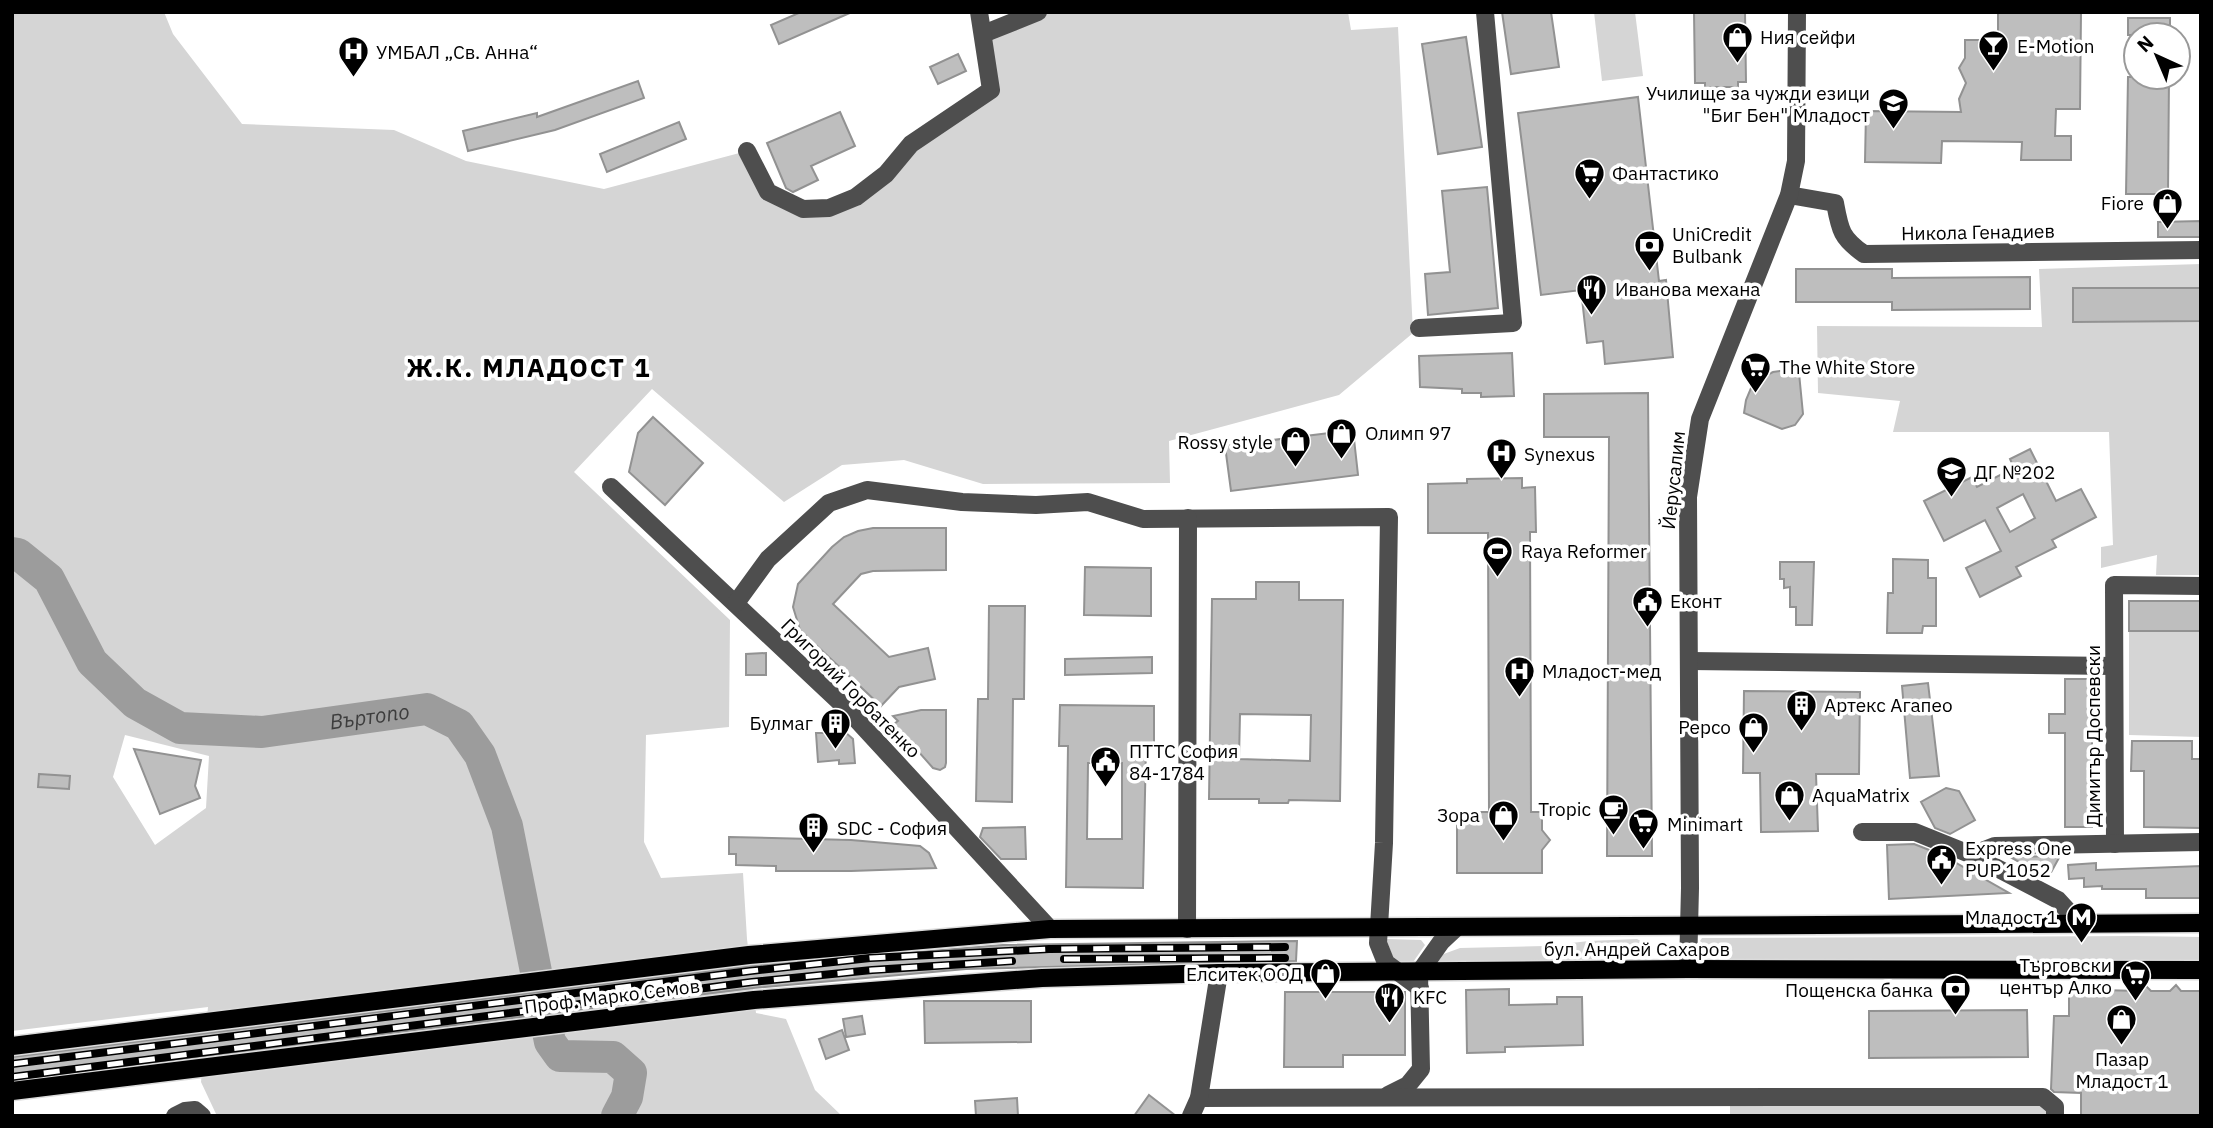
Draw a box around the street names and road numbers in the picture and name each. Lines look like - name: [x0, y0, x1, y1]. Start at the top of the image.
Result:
- street label: Никола Генадиев: [1901, 219, 2055, 245]
- street label: Йерусалим: [1656, 430, 1690, 530]
- street label: Григорий Горбатенко: [776, 613, 926, 763]
- street label: Димитър Доспевски: [2081, 645, 2105, 827]
- street label: бул. Андрей Сахаров: [1544, 937, 1730, 961]
- street label: Проф. Марко Семов: [523, 973, 701, 1019]

